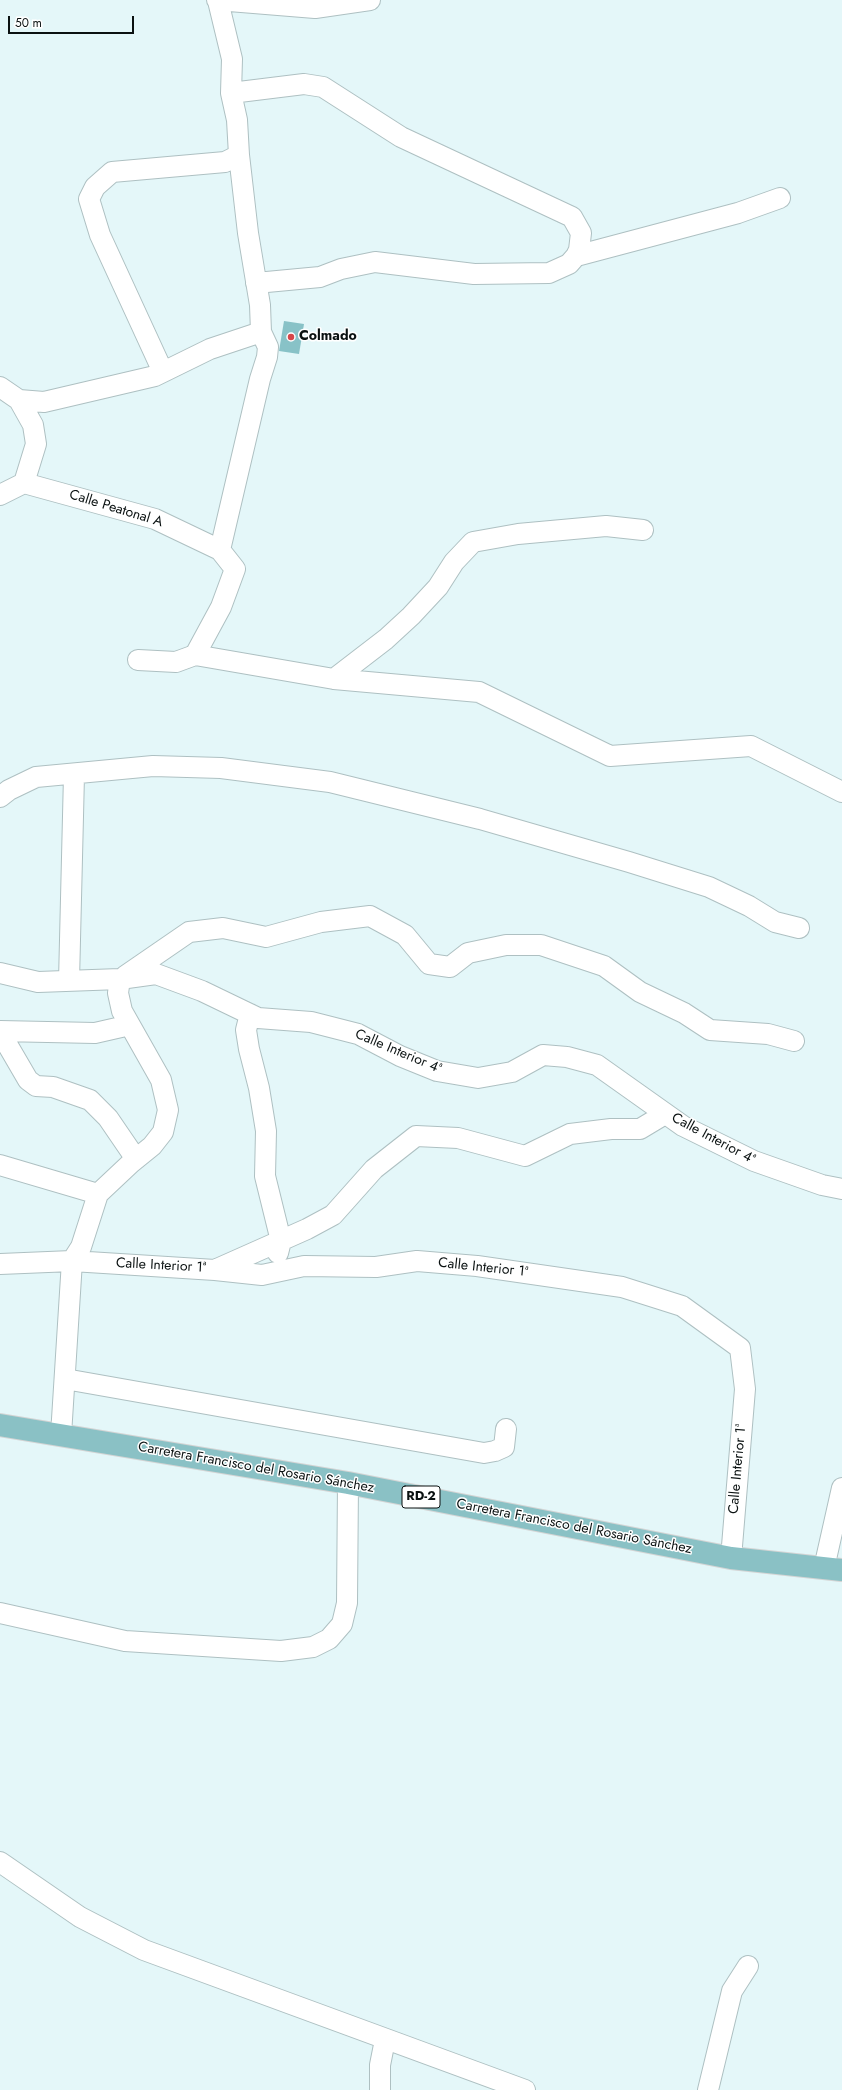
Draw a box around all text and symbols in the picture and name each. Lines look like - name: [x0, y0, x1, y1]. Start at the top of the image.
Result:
- scale bar: [10, 8, 136, 34]
- text: 50 m: [15, 14, 42, 32]
- place label: Colmado: [299, 329, 357, 345]
- marker: Colmado: [286, 332, 296, 342]
- street label: Calle Peatonal A: [67, 487, 165, 531]
- street label: Calle Interior 4ª: [352, 1026, 444, 1078]
- street label: Calle Interior 4ª: [668, 1110, 758, 1168]
- street label: Calle Interior 1ª: [116, 1255, 206, 1277]
- street label: Calle Interior 1ª: [437, 1255, 529, 1281]
- street label: Calle Interior 1ª: [726, 1423, 750, 1515]
- street label: Carretera Francisco del Rosario Sánchez: [137, 1439, 375, 1497]
- road number: RD-2: [402, 1486, 440, 1508]
- street label: Carretera Francisco del Rosario Sánchez: [455, 1496, 693, 1558]

